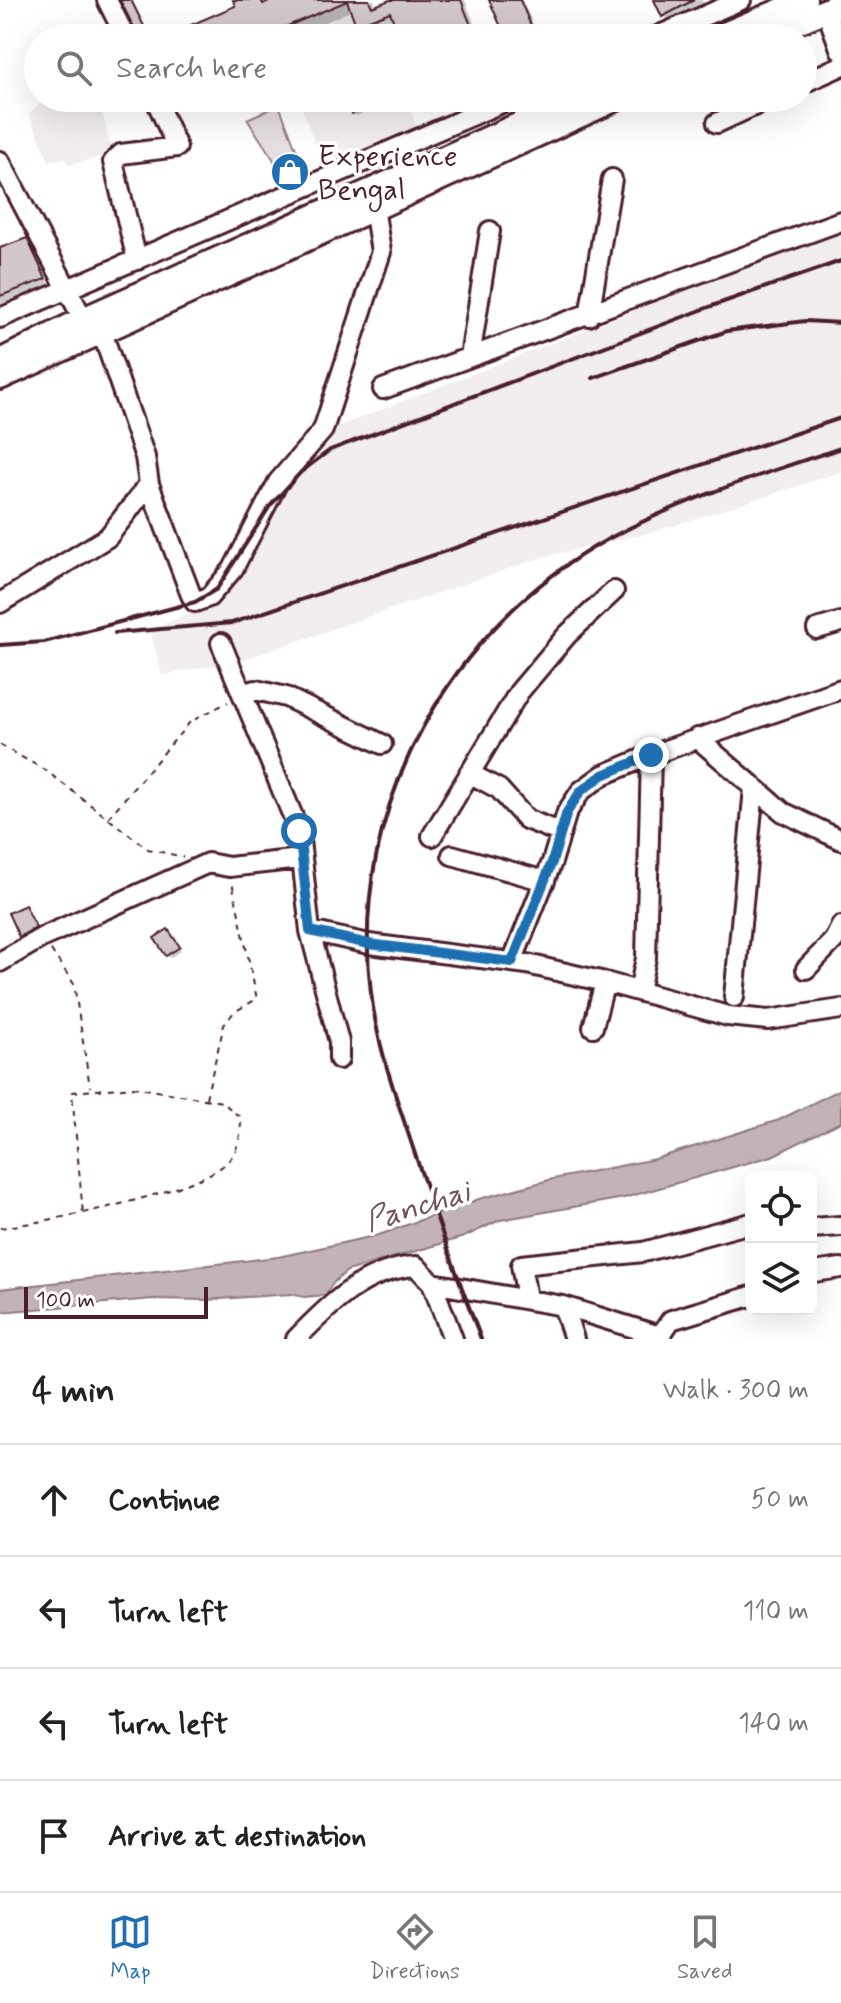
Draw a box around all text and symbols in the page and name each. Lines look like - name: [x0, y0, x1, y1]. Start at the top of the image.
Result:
- search box: [24, 24, 817, 112]
- icon: search: [52, 46, 96, 90]
- text: Search here: [116, 49, 267, 88]
- place label: Experience Bengal: [318, 137, 457, 212]
- shop icon: Experience Bengal: [269, 151, 311, 193]
- route end: [633, 737, 669, 773]
- route start: [281, 813, 317, 849]
- water label: Panchai: [360, 1170, 478, 1243]
- map controls: [745, 1171, 817, 1315]
- button: locate: [745, 1171, 817, 1243]
- button: layers: [745, 1243, 817, 1315]
- scale bar: [24, 1283, 208, 1319]
- text: 100 m: [36, 1287, 95, 1315]
- text: 4 min: [32, 1369, 115, 1414]
- text: Walk · 300 m: [663, 1374, 809, 1408]
- icon: ahead: [32, 1478, 76, 1522]
- text: Continue: [108, 1481, 220, 1520]
- text: 50 m: [751, 1483, 809, 1517]
- icon: left: [32, 1590, 76, 1634]
- text: Turn left: [108, 1593, 228, 1632]
- text: 110 m: [743, 1595, 809, 1629]
- icon: left: [32, 1702, 76, 1746]
- text: Turn left: [108, 1705, 228, 1744]
- text: 140 m: [738, 1707, 809, 1741]
- icon: arrive: [32, 1814, 76, 1858]
- text: Arrive at destination: [108, 1817, 366, 1856]
- tab: Map: [108, 1910, 152, 1986]
- tab: Directions: [369, 1910, 460, 1986]
- tab: Saved: [677, 1910, 732, 1986]

